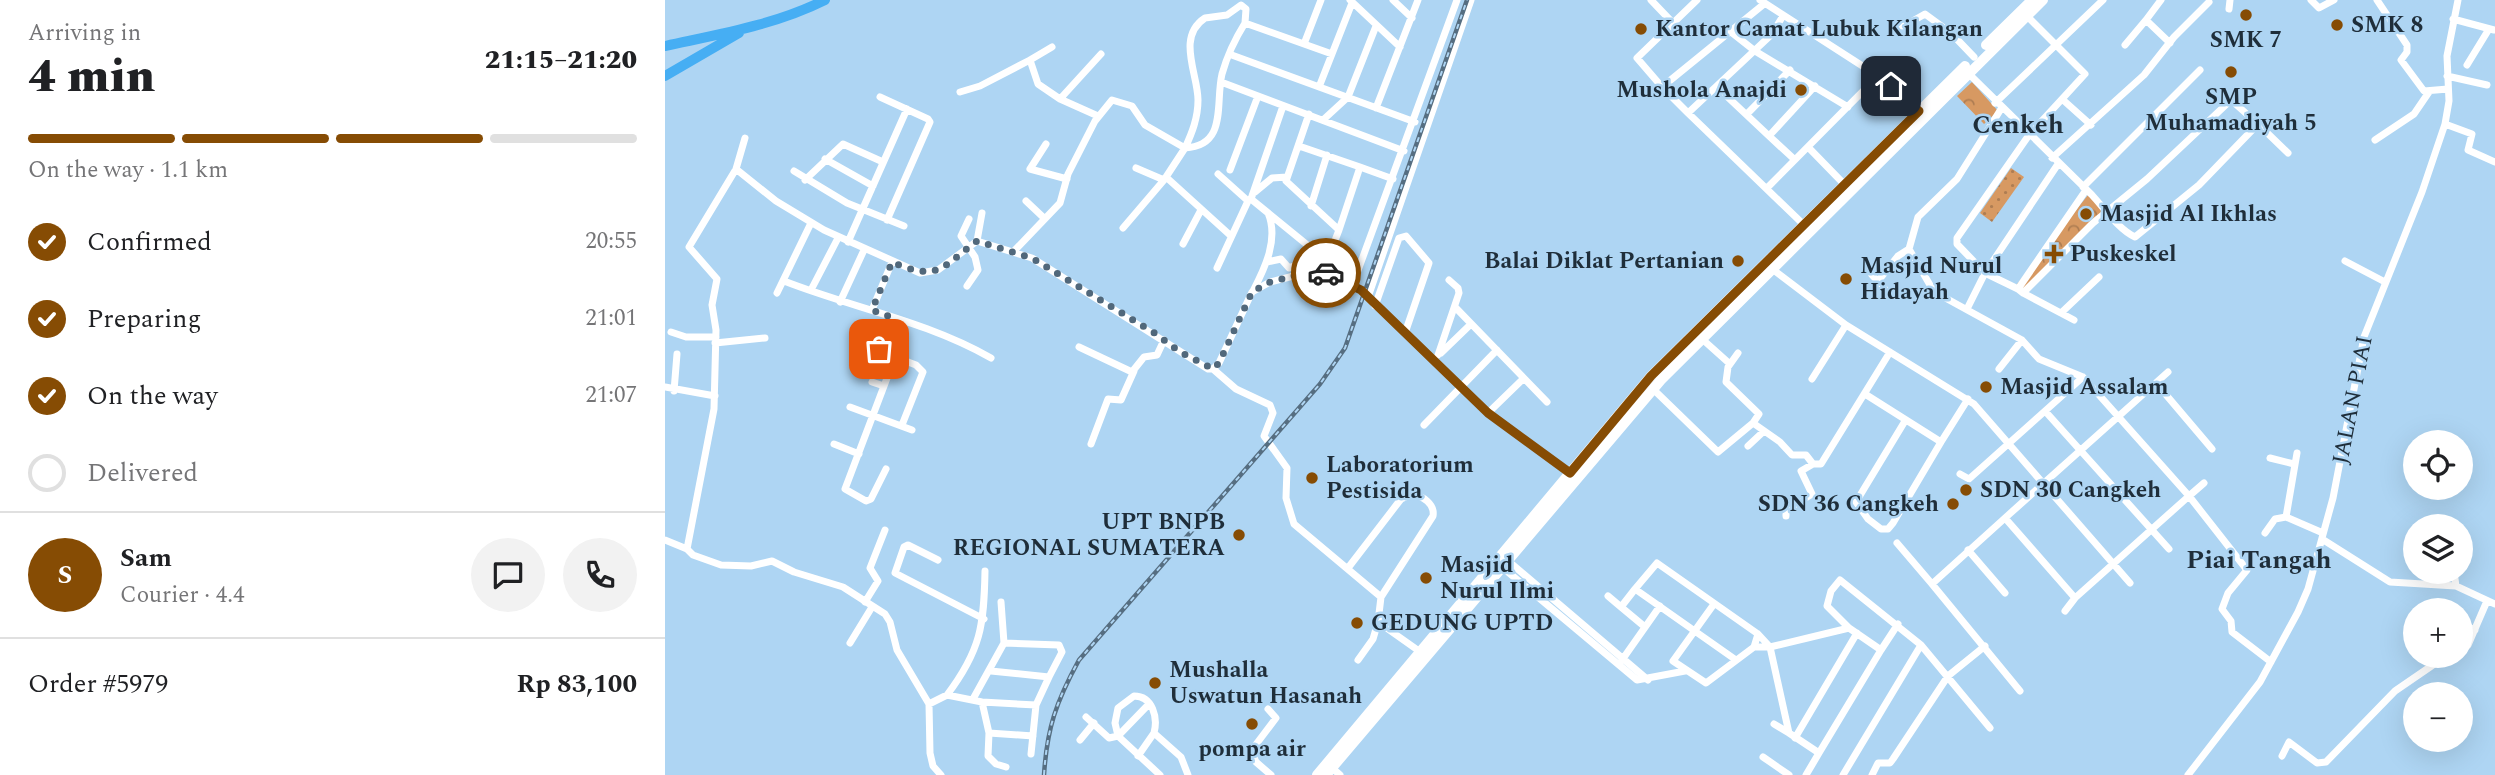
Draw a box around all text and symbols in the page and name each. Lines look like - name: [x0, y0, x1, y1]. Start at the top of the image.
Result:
- marker: SMK 7: [2238, 7, 2254, 23]
- place label: SMK 8: [2351, 8, 2424, 43]
- place label: Kantor Camat Lubuk Kilangan: [1655, 12, 1983, 47]
- text: Arriving in: [28, 16, 141, 51]
- marker: SMK 8: [2329, 17, 2345, 33]
- marker: Kantor Camat Lubuk Kilangan: [1633, 21, 1649, 37]
- place label: SMK 7: [2210, 23, 2282, 58]
- text: 21:15–21:20: [485, 40, 637, 80]
- text: 4 min: [28, 42, 155, 112]
- pin: [1861, 56, 1921, 116]
- marker: SMP Muhamadiyah 5: [2223, 64, 2239, 80]
- icon: home: [1872, 67, 1910, 105]
- place label: Mushola Anajdi: [1616, 73, 1787, 108]
- place label: SMP Muhamadiyah 5: [2145, 80, 2317, 141]
- marker: Mushola Anajdi: [1793, 82, 1809, 98]
- district label: Cenkeh: [1972, 105, 2064, 145]
- text: On the way · 1.1 km: [28, 153, 228, 188]
- place label: Masjid Al Ikhlas: [2100, 197, 2277, 232]
- marker: Masjid Al Ikhlas: [2078, 206, 2094, 222]
- text: Confirmed: [87, 222, 212, 262]
- icon: check: [28, 223, 66, 261]
- text: 20:55: [585, 224, 637, 259]
- place label: Puskeskel: [2070, 237, 2177, 272]
- courier: [1291, 238, 1361, 308]
- place label: Balai Diklat Pertanian: [1484, 244, 1724, 279]
- marker: Puskeskel: [2044, 244, 2064, 264]
- place label: Masjid Nurul Hidayah: [1860, 249, 2002, 310]
- marker: Balai Diklat Pertanian: [1730, 253, 1746, 269]
- icon: car: [1307, 254, 1345, 292]
- marker: Masjid Nurul Hidayah: [1838, 271, 1854, 287]
- text: Preparing: [87, 299, 201, 339]
- icon: check: [28, 300, 66, 338]
- text: 21:01: [585, 301, 637, 336]
- pin: [849, 319, 909, 379]
- icon: bag: [860, 330, 898, 368]
- street label: JALAN PIAI: [2323, 333, 2383, 467]
- place label: Masjid Assalam: [2000, 370, 2169, 405]
- text: On the way: [87, 376, 218, 416]
- icon: check: [28, 377, 66, 415]
- text: 21:07: [585, 378, 637, 413]
- marker: Masjid Assalam: [1978, 379, 1994, 395]
- map controls: [2403, 430, 2473, 752]
- button: locate: [2403, 430, 2473, 500]
- place label: Laboratorium Pestisida: [1326, 448, 1474, 509]
- text: Delivered: [87, 453, 198, 493]
- marker: Laboratorium Pestisida: [1304, 470, 1320, 486]
- place label: SDN 30 Cangkeh: [1980, 473, 2161, 508]
- marker: SDN 30 Cangkeh: [1958, 482, 1974, 498]
- place label: SDN 36 Cangkeh: [1758, 487, 1939, 522]
- marker: SDN 36 Cangkeh: [1945, 496, 1961, 512]
- place label: UPT BNPB REGIONAL SUMATERA: [953, 505, 1225, 566]
- button: layers: [2403, 514, 2473, 584]
- marker: UPT BNPB REGIONAL SUMATERA: [1231, 527, 1247, 543]
- text: Sam: [120, 538, 172, 578]
- button: chat: [471, 538, 545, 612]
- button: phone: [563, 538, 637, 612]
- district label: Piai Tangah: [2186, 540, 2332, 580]
- place label: Masjid Nurul Ilmi: [1440, 548, 1554, 609]
- text: S: [58, 555, 72, 595]
- marker: Masjid Nurul Ilmi: [1418, 570, 1434, 586]
- text: Courier · 4.4: [120, 578, 245, 613]
- button: +: [2403, 598, 2473, 668]
- place label: GEDUNG UPTD: [1371, 606, 1553, 641]
- marker: GEDUNG UPTD: [1349, 615, 1365, 631]
- place label: Mushalla Uswatun Hasanah: [1169, 653, 1362, 714]
- text: Order #5979: [28, 664, 168, 704]
- text: Rp 83,100: [516, 664, 637, 704]
- marker: Mushalla Uswatun Hasanah: [1147, 675, 1163, 691]
- button: −: [2403, 682, 2473, 752]
- marker: pompa air: [1244, 716, 1260, 732]
- place label: pompa air: [1198, 732, 1306, 767]

